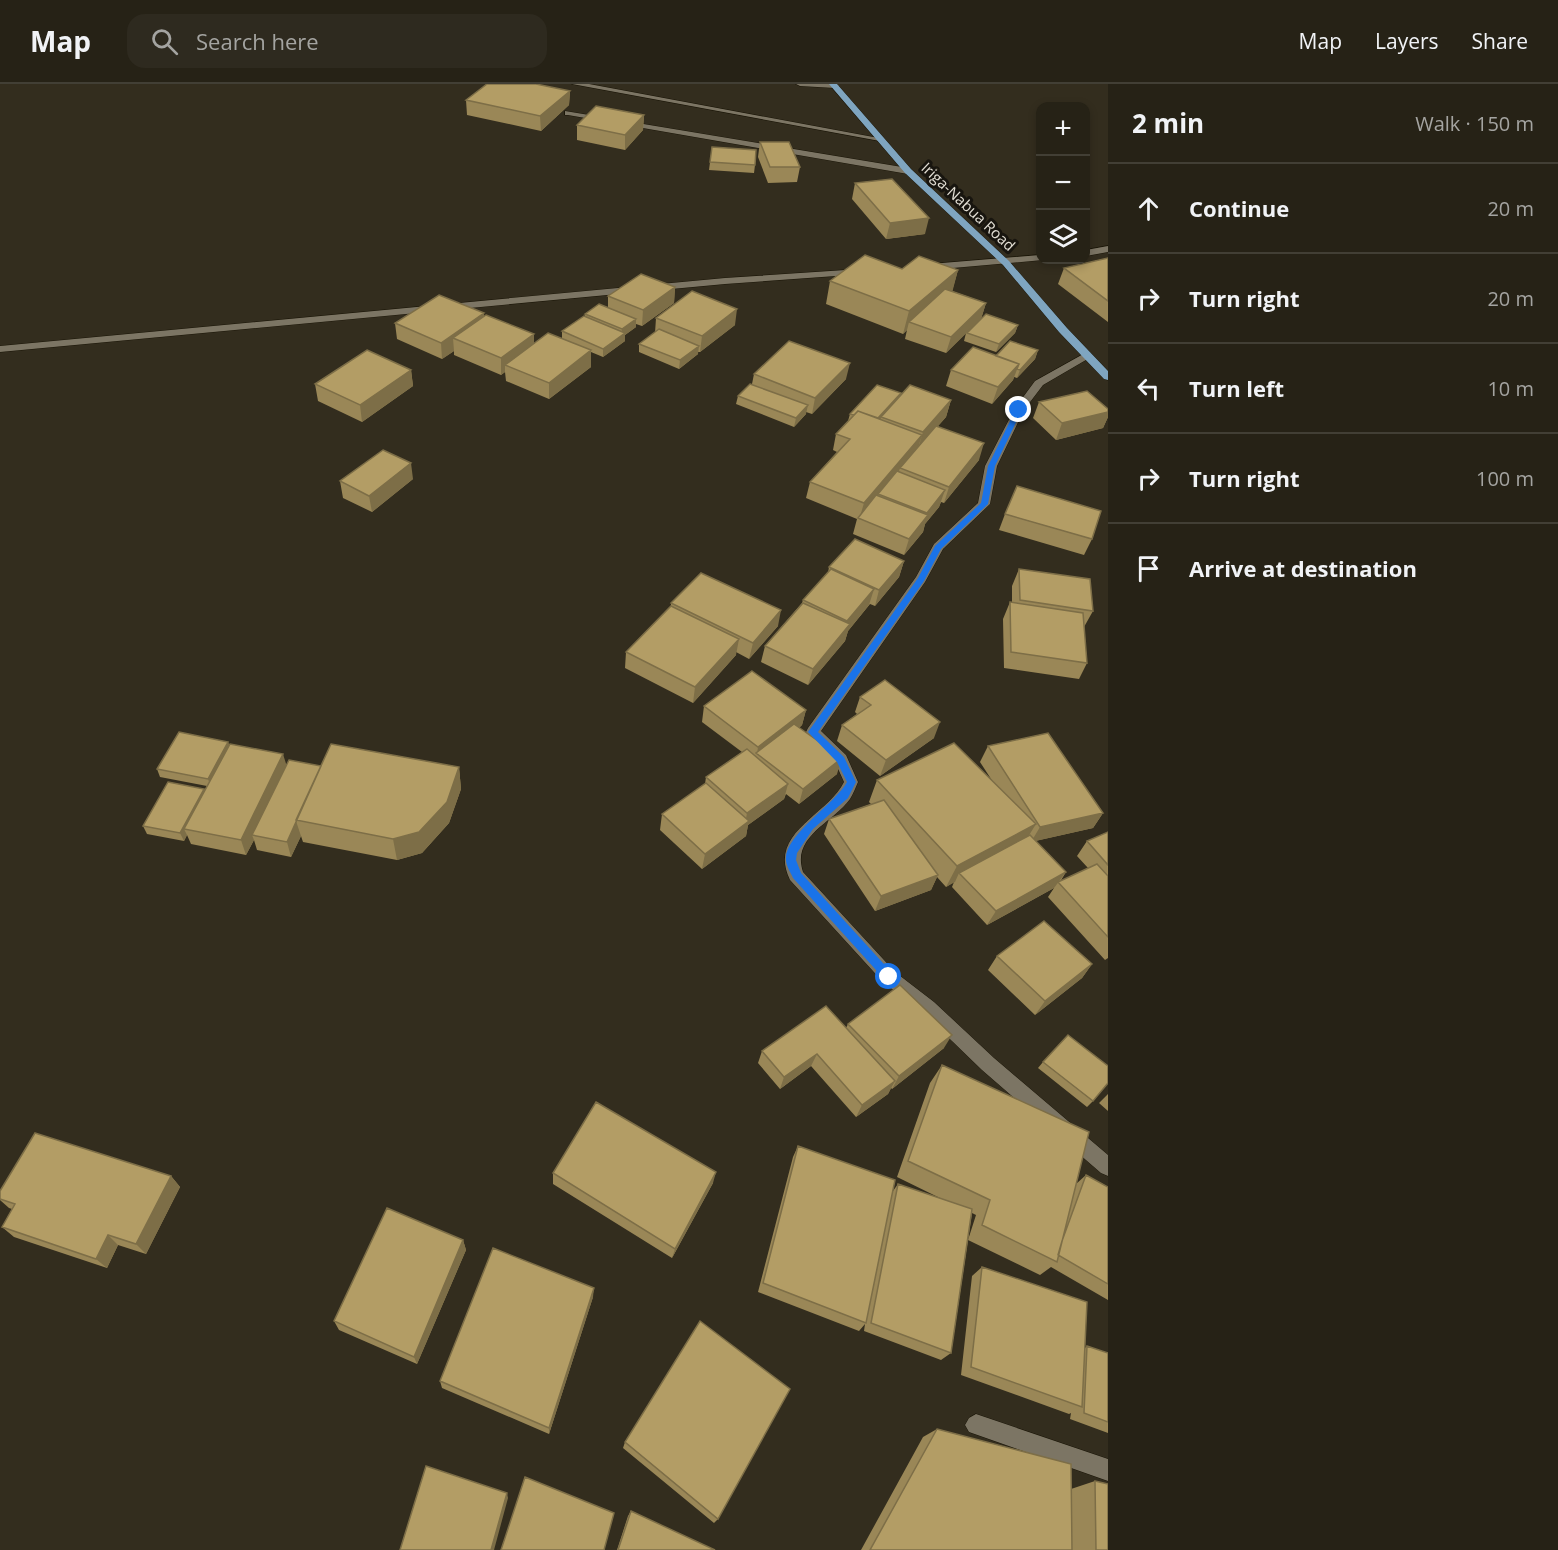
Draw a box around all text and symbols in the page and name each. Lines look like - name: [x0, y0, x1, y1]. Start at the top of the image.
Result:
- search box: [127, 14, 547, 68]
- text: Map: [30, 22, 91, 60]
- icon: search: [148, 25, 181, 58]
- text: Search here: [196, 26, 319, 56]
- text: Map: [1299, 27, 1342, 55]
- text: Layers: [1375, 27, 1439, 55]
- text: Share: [1472, 27, 1528, 55]
- map controls: [1036, 102, 1090, 264]
- button: +: [1036, 102, 1090, 156]
- text: 2 min: [1132, 105, 1204, 141]
- text: Walk · 150 m: [1415, 110, 1534, 137]
- button: −: [1036, 156, 1090, 210]
- street label: Iriga-Nabua Road: [917, 158, 1020, 255]
- icon: ahead: [1132, 192, 1165, 225]
- text: Continue: [1189, 193, 1289, 223]
- text: 20 m: [1487, 195, 1534, 222]
- button: layers: [1036, 210, 1090, 264]
- icon: right: [1132, 282, 1165, 315]
- text: Turn right: [1189, 283, 1300, 313]
- text: 20 m: [1487, 285, 1534, 312]
- icon: left: [1132, 372, 1165, 405]
- text: Turn left: [1189, 373, 1284, 403]
- text: 10 m: [1487, 375, 1534, 402]
- route end: [1005, 396, 1031, 422]
- icon: right: [1132, 462, 1165, 495]
- text: Turn right: [1189, 463, 1300, 493]
- text: 100 m: [1476, 465, 1534, 492]
- icon: arrive: [1132, 552, 1165, 585]
- text: Arrive at destination: [1189, 553, 1417, 583]
- route start: [875, 963, 901, 989]

